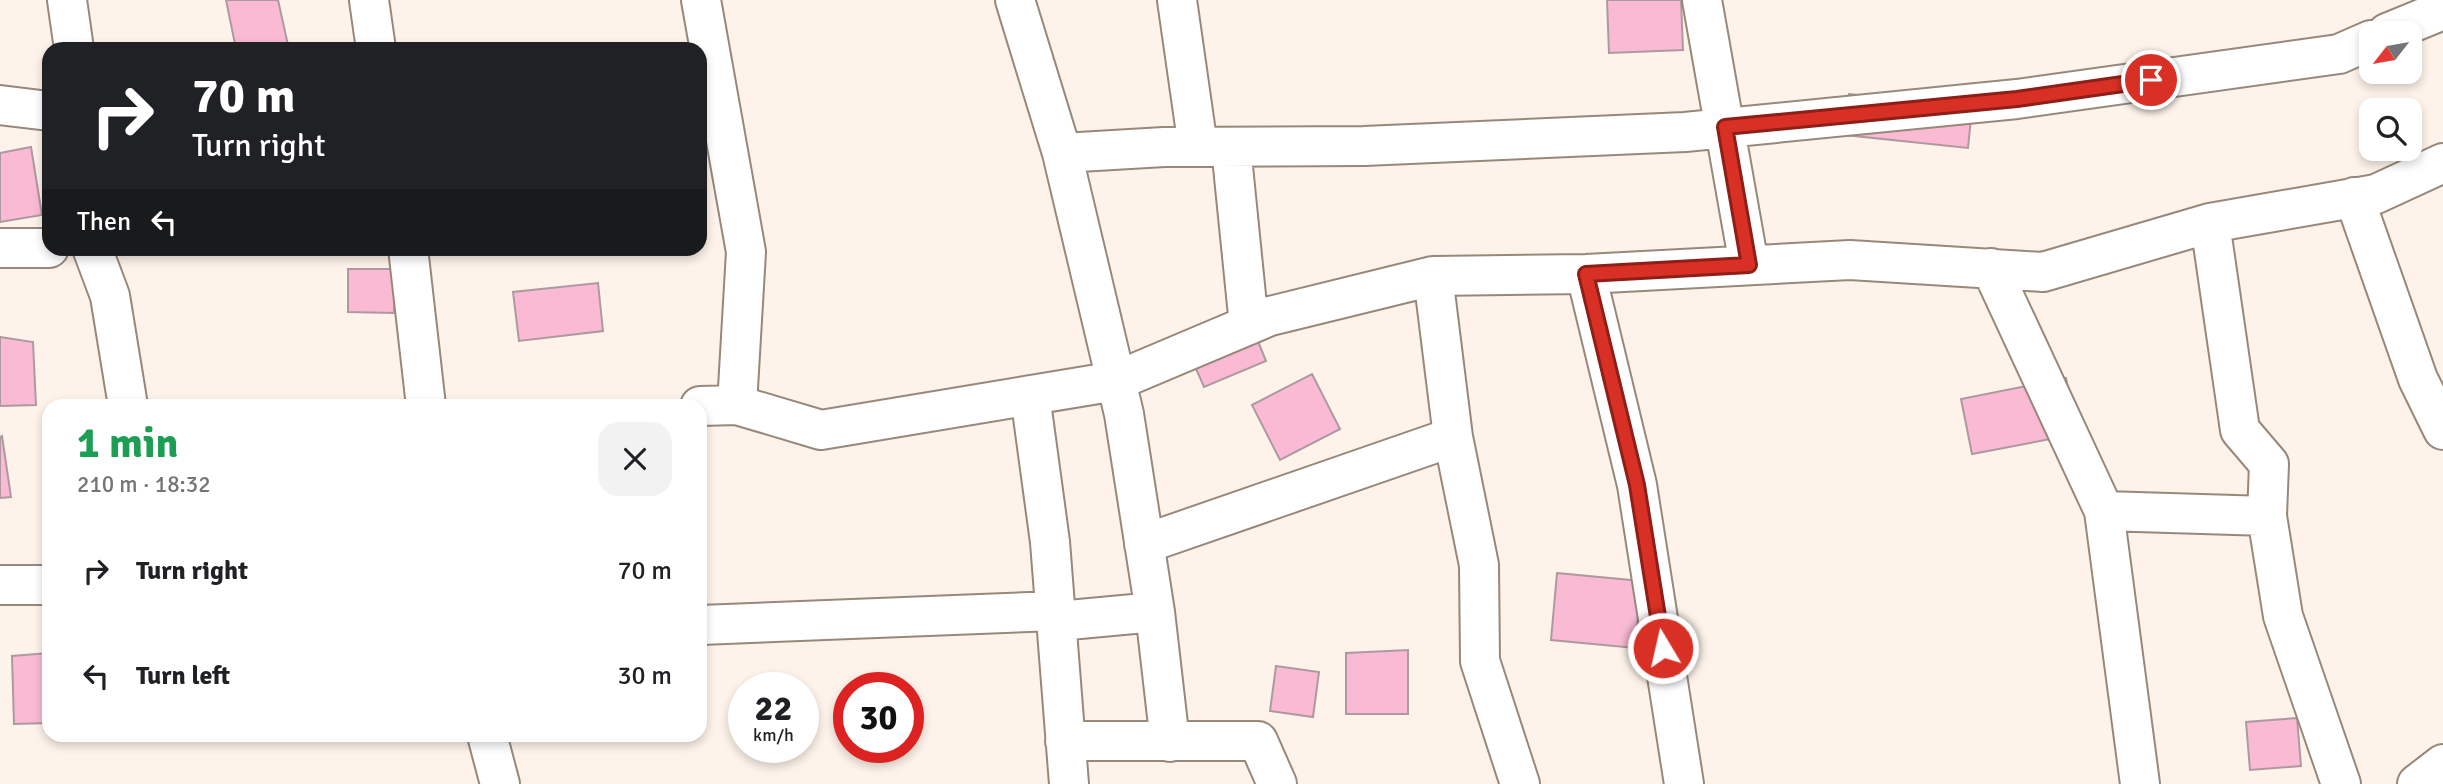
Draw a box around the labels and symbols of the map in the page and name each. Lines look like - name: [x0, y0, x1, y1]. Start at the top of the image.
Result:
- north arrow: [2359, 21, 2422, 84]
- pin: [2121, 50, 2181, 110]
- position arrow: [1626, 611, 1700, 685]
- speed limit sign: 30: [833, 672, 924, 763]

